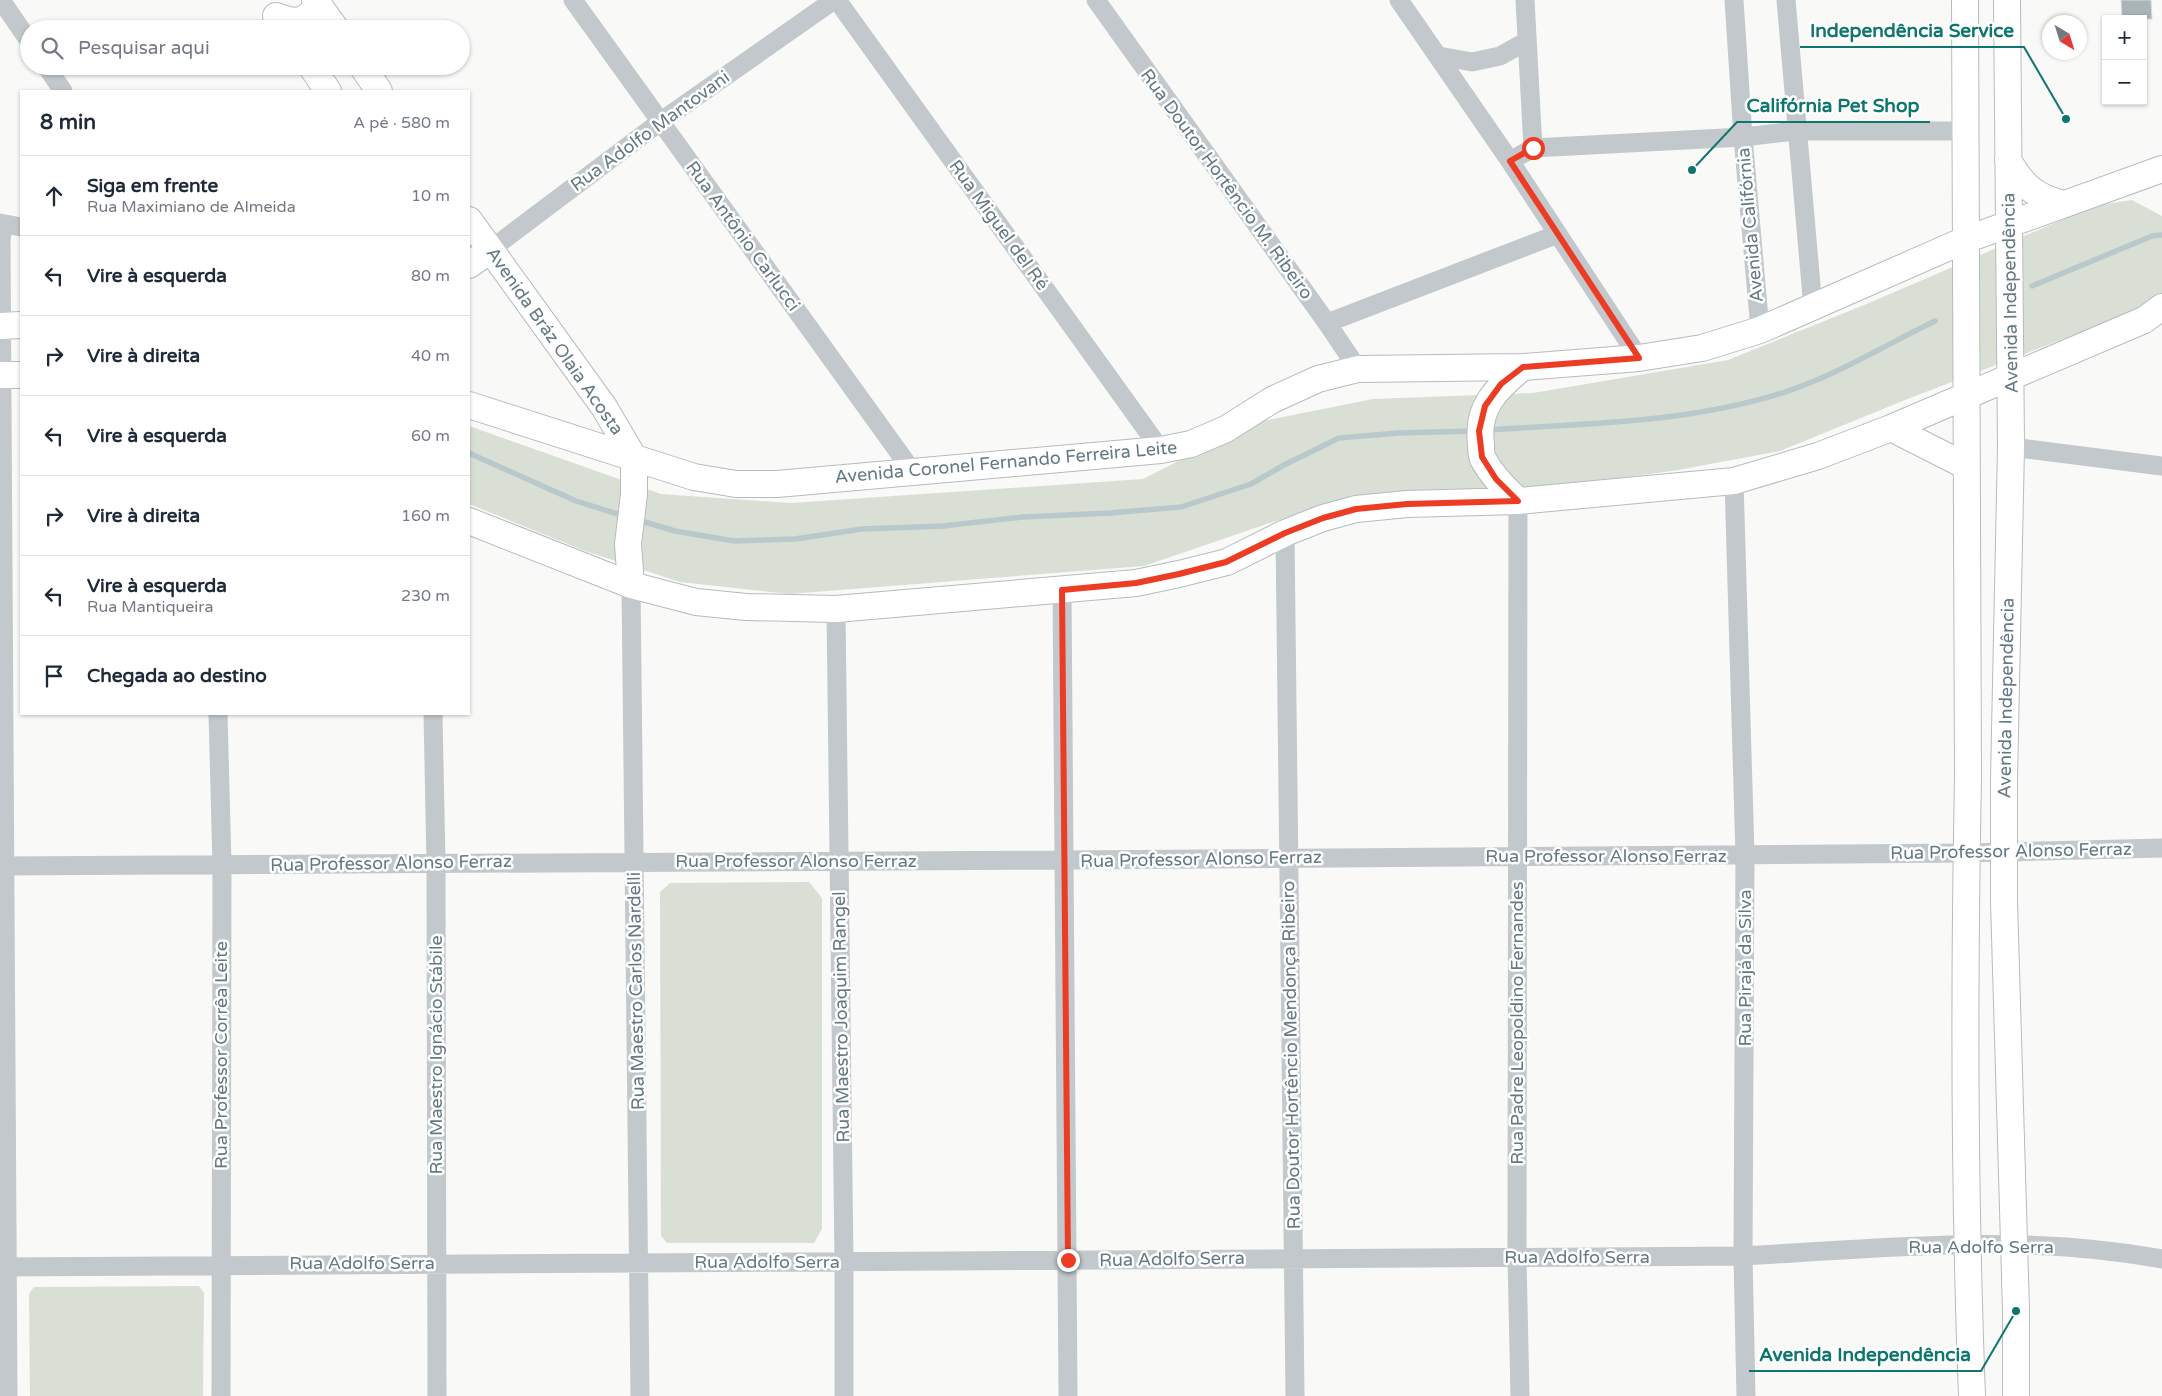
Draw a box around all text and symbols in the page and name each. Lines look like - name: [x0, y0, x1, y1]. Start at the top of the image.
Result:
- callout: Independência Service: [1800, 13, 2024, 47]
- north arrow: [2042, 15, 2087, 60]
- map controls: [2102, 15, 2147, 105]
- button: +: [2102, 15, 2147, 60]
- search box: [20, 20, 470, 75]
- text: Independência Service: [1810, 20, 2014, 43]
- icon: search: [38, 34, 66, 62]
- text: Pesquisar aqui: [78, 37, 210, 59]
- button: −: [2102, 60, 2147, 105]
- street label: Rua Doutor Hortêncio M. Ribeiro: [1136, 65, 1318, 304]
- street label: Rua Adolfo Mantovani: [566, 66, 734, 196]
- callout: Califórnia Pet Shop: [1737, 88, 1930, 122]
- text: Califórnia Pet Shop: [1747, 95, 1919, 118]
- text: 8 min: [40, 110, 96, 135]
- text: A pé · 580 m: [353, 113, 450, 133]
- route start: [1522, 137, 1545, 160]
- street label: Avenida Califórnia: [1732, 147, 1768, 303]
- street label: Rua Miguel del Ré: [944, 156, 1054, 294]
- street label: Rua Antônio Carlucci: [681, 157, 805, 315]
- text: Siga em frente: [87, 175, 218, 197]
- icon: ahead: [40, 182, 68, 210]
- text: 10 m: [411, 186, 450, 206]
- street label: Avenida Independência: [1997, 192, 2023, 394]
- text: Rua Maximiano de Almeida: [87, 197, 296, 217]
- street label: Avenida Bráz Olaia Acosta: [482, 243, 628, 439]
- icon: left: [40, 262, 68, 290]
- text: Vire à esquerda: [87, 265, 227, 287]
- text: 80 m: [411, 266, 450, 286]
- icon: right: [40, 342, 68, 370]
- text: Vire à direita: [87, 345, 200, 367]
- text: 40 m: [411, 346, 450, 366]
- icon: left: [40, 422, 68, 450]
- text: Vire à esquerda: [87, 425, 227, 447]
- text: 60 m: [411, 426, 450, 446]
- street label: Avenida Coronel Fernando Ferreira Leite: [834, 436, 1178, 488]
- icon: right: [40, 502, 68, 530]
- text: Vire à direita: [87, 505, 200, 527]
- text: 160 m: [401, 506, 450, 526]
- text: Vire à esquerda: [87, 575, 227, 597]
- icon: left: [40, 582, 68, 610]
- text: 230 m: [401, 586, 450, 606]
- text: Rua Mantiqueira: [87, 597, 213, 617]
- street label: Avenida Independência: [1993, 597, 2019, 799]
- icon: arrive: [40, 662, 68, 690]
- text: Chegada ao destino: [87, 665, 267, 687]
- street label: Rua Professor Alonso Ferraz: [1890, 838, 2132, 864]
- street label: Rua Professor Alonso Ferraz: [1485, 845, 1727, 867]
- street label: Rua Professor Alonso Ferraz: [1080, 846, 1322, 872]
- street label: Rua Professor Alonso Ferraz: [270, 850, 512, 876]
- street label: Rua Professor Alonso Ferraz: [675, 850, 917, 872]
- street label: Rua Maestro Carlos Nardelli: [623, 872, 649, 1110]
- street label: Rua Doutor Hortêncio Mendonça Ribeiro: [1277, 881, 1305, 1229]
- street label: Rua Padre Leopoldino Fernandes: [1506, 881, 1528, 1165]
- street label: Rua Pirajá da Silva: [1734, 890, 1756, 1046]
- street label: Rua Maestro Joaquim Rangel: [828, 891, 854, 1143]
- street label: Rua Maestro Ignácio Stábile: [425, 935, 447, 1175]
- street label: Rua Professor Corrêa Leite: [210, 941, 232, 1169]
- street label: Rua Adolfo Serra: [1908, 1236, 2054, 1258]
- street label: Rua Adolfo Serra: [1504, 1246, 1650, 1268]
- street label: Rua Adolfo Serra: [1099, 1247, 1245, 1271]
- route end: [1057, 1249, 1080, 1272]
- street label: Rua Adolfo Serra: [694, 1251, 840, 1273]
- street label: Rua Adolfo Serra: [289, 1252, 435, 1274]
- callout: Avenida Independência: [1749, 1337, 1981, 1371]
- text: Avenida Independência: [1759, 1344, 1971, 1367]

